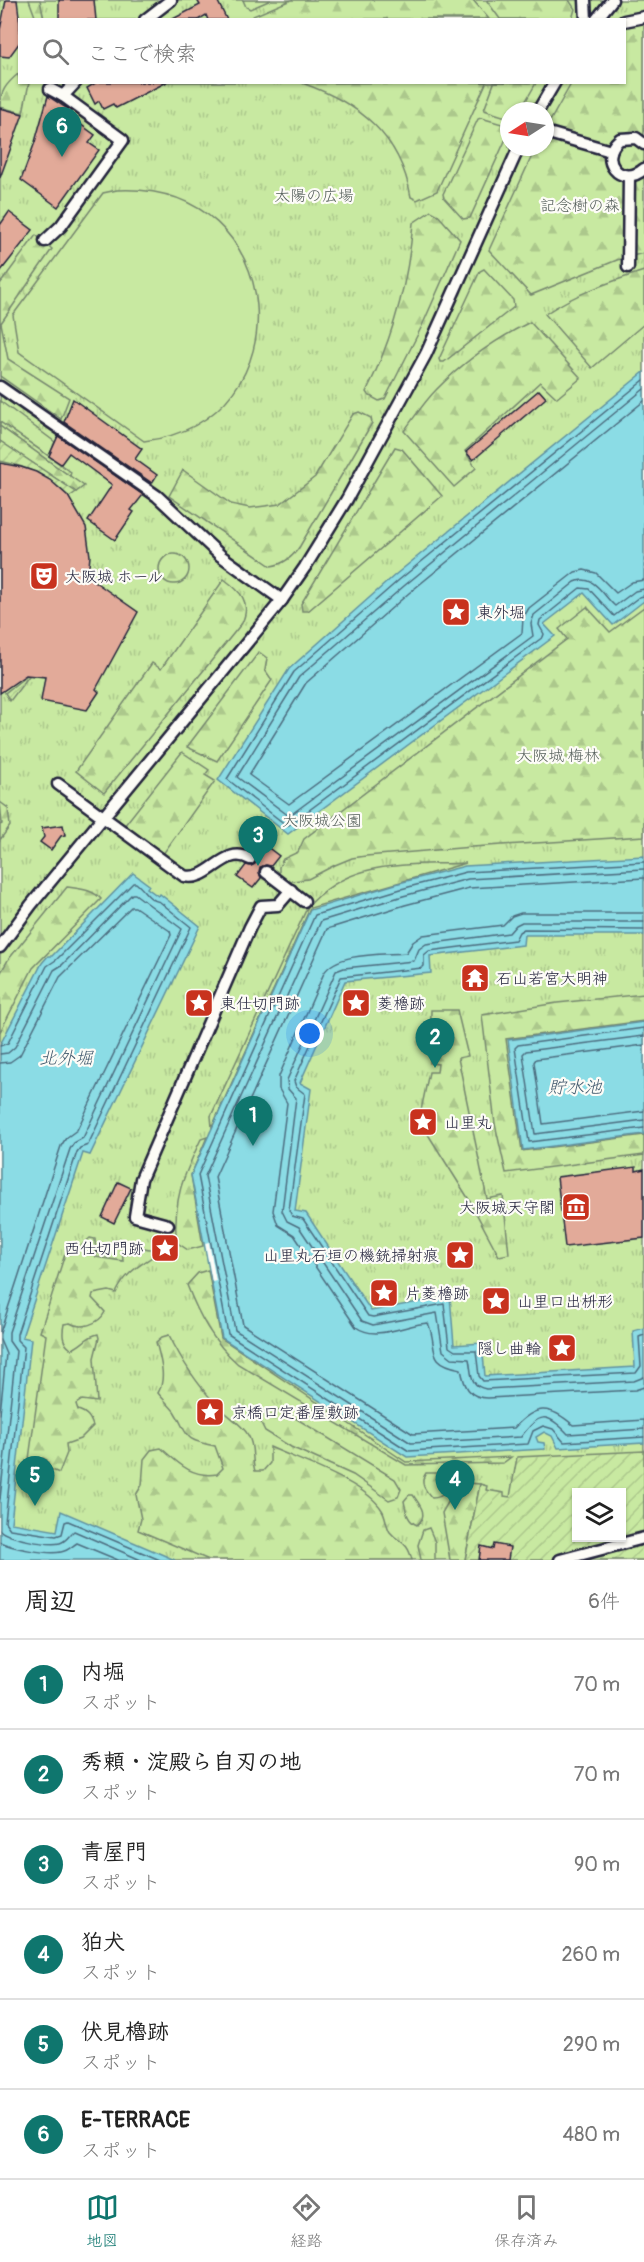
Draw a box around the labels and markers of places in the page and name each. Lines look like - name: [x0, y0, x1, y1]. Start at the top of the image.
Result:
- pin: 6: [42, 108, 82, 157]
- theatre icon: 大阪城 ホール: [28, 560, 60, 592]
- place label: 大阪城 ホール: [65, 567, 164, 587]
- place icon: 東外堀: [440, 596, 472, 628]
- place label: 東外堀: [477, 603, 525, 623]
- pin: 3: [238, 816, 278, 866]
- temple icon: 石山若宮大明神: [459, 962, 491, 994]
- place label: 石山若宮大明神: [496, 969, 608, 989]
- place icon: 東仕切門跡: [183, 987, 215, 1019]
- place icon: 菱櫓跡: [340, 987, 372, 1019]
- place label: 東仕切門跡: [220, 994, 300, 1014]
- place label: 菱櫓跡: [377, 994, 425, 1014]
- pin: 2: [416, 1018, 454, 1068]
- pin: 1: [234, 1096, 272, 1146]
- place icon: 山里丸: [407, 1106, 439, 1138]
- place label: 山里丸: [444, 1113, 492, 1133]
- museum icon: 大阪城天守閣: [560, 1191, 592, 1223]
- place label: 大阪城天守閣: [459, 1198, 555, 1218]
- place icon: 西仕切門跡: [149, 1232, 181, 1264]
- place label: 西仕切門跡: [64, 1239, 144, 1259]
- place icon: 山里丸石垣の機銃掃射痕: [444, 1239, 476, 1271]
- place label: 山里丸石垣の機銃掃射痕: [263, 1246, 439, 1266]
- place icon: 片菱櫓跡: [368, 1277, 400, 1309]
- place label: 片菱櫓跡: [405, 1284, 469, 1304]
- place icon: 山里口出枡形: [480, 1285, 512, 1317]
- place label: 山里口出枡形: [517, 1292, 613, 1312]
- place icon: 隠し曲輪: [546, 1332, 578, 1364]
- place label: 隠し曲輪: [477, 1339, 541, 1359]
- place icon: 京橋口定番屋敷跡: [194, 1396, 226, 1428]
- place label: 京橋口定番屋敷跡: [231, 1403, 359, 1423]
- pin: 5: [15, 1456, 54, 1506]
- pin: 4: [436, 1460, 474, 1510]

